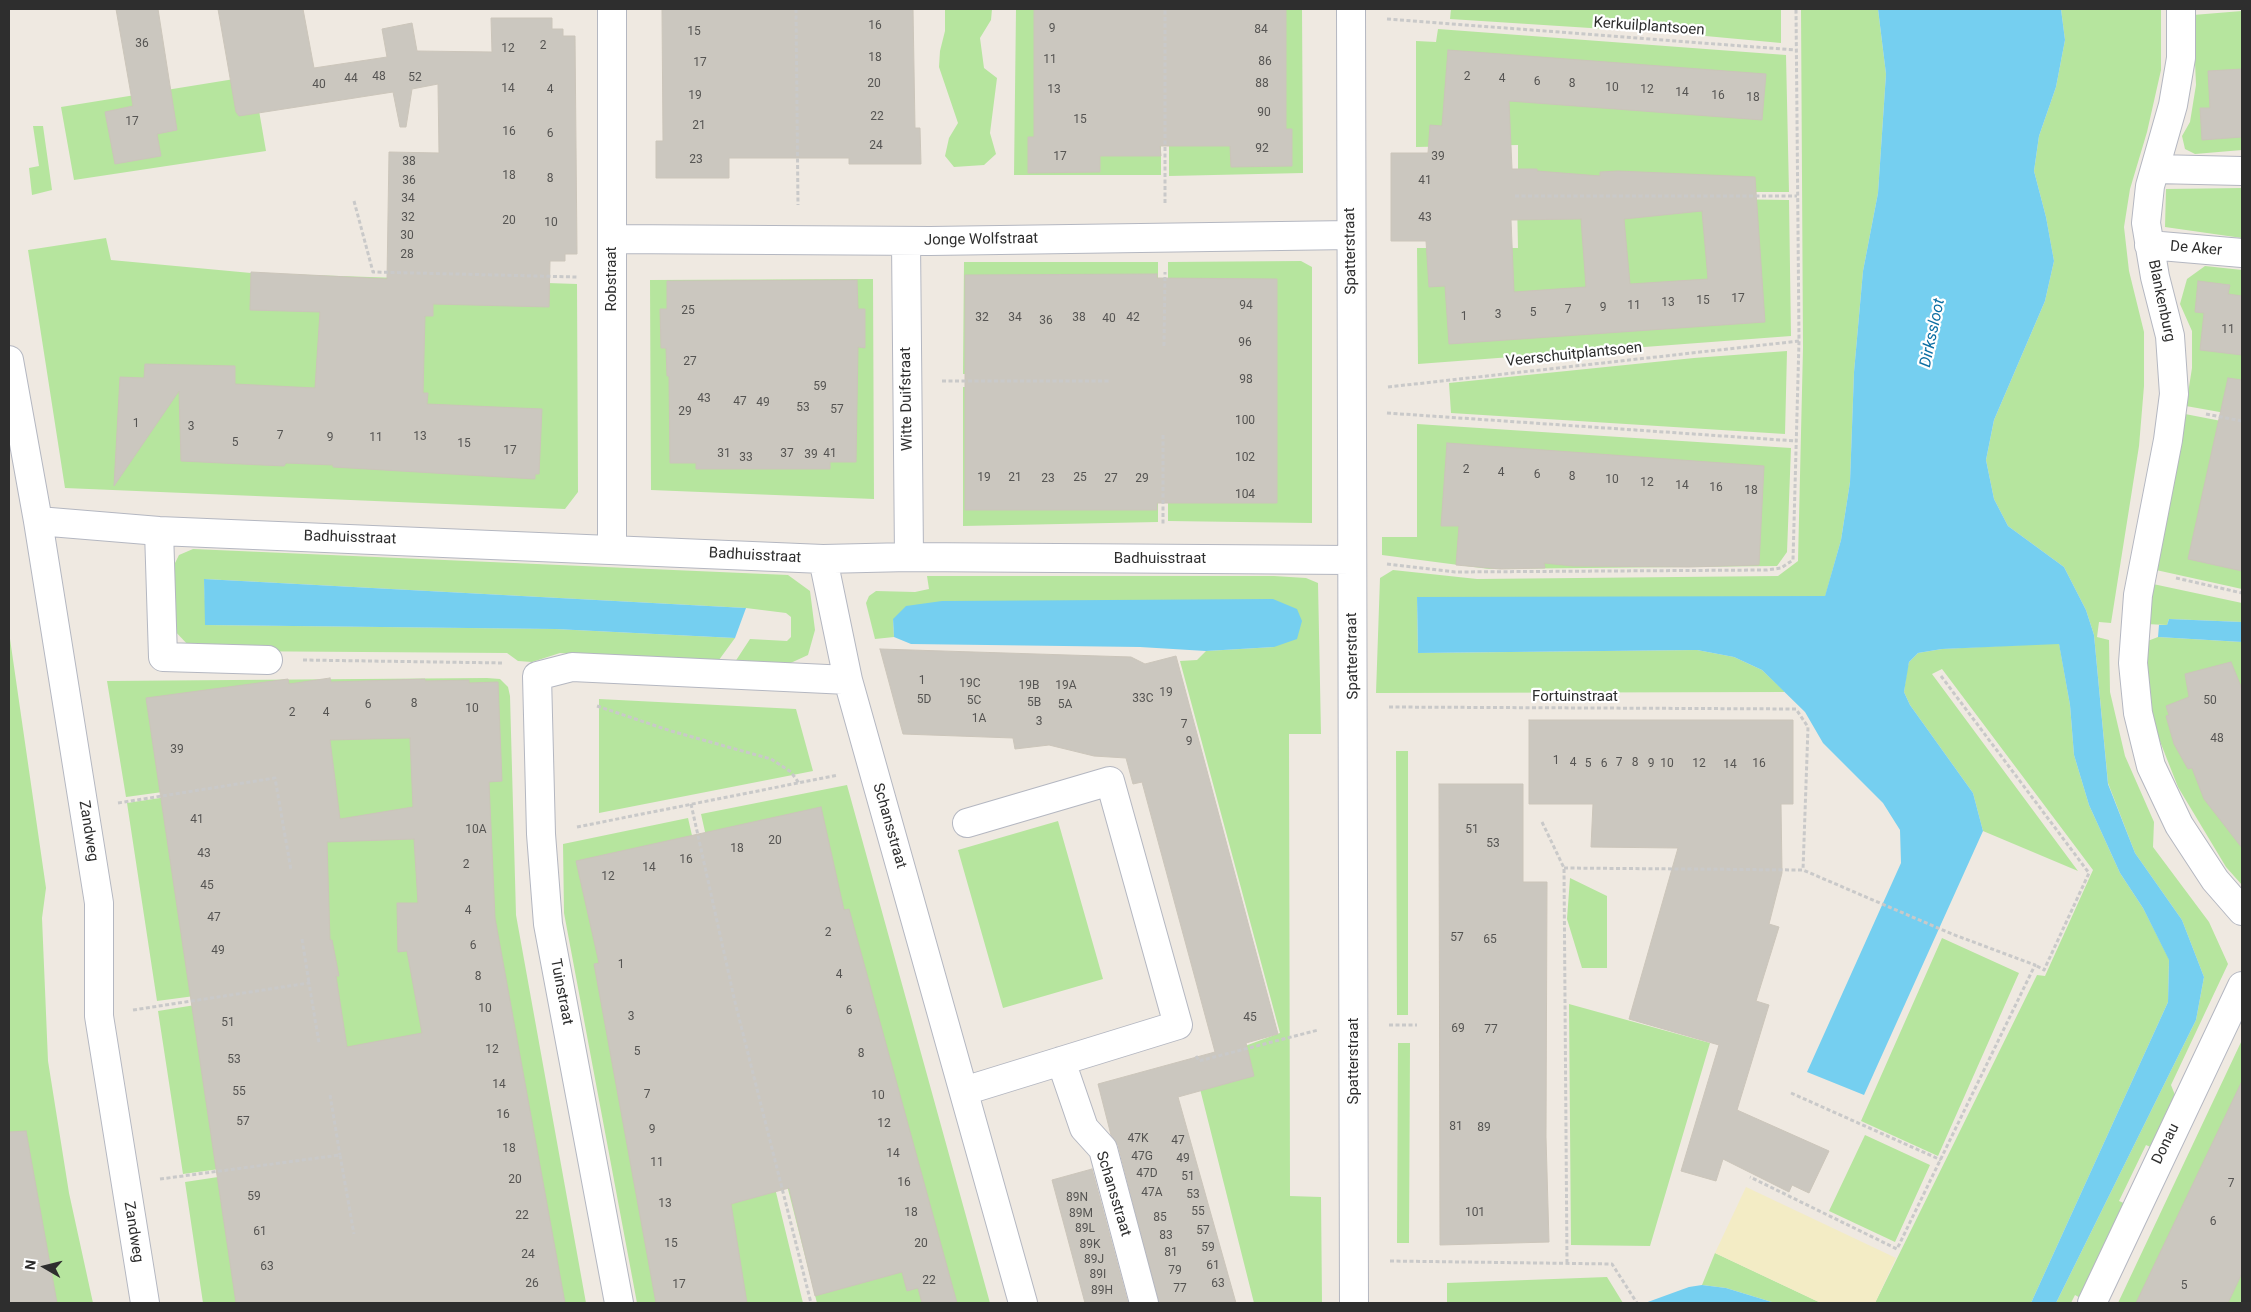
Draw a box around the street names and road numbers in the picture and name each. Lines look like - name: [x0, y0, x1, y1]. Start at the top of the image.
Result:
- street label: Kerkuilplantsoen: [1593, 14, 1705, 40]
- street label: Spatterstraat: [1341, 207, 1361, 295]
- street label: Jonge Wolfstraat: [924, 230, 1038, 250]
- street label: De Aker: [2169, 238, 2223, 260]
- street label: Robstraat: [603, 247, 621, 311]
- street label: Blankenburg: [2144, 258, 2178, 344]
- street label: Veerschuitplantsoen: [1505, 339, 1643, 371]
- street label: Witte Duifstraat: [897, 347, 917, 451]
- street label: Badhuisstraat: [303, 527, 397, 549]
- street label: Badhuisstraat: [708, 545, 802, 567]
- street label: Badhuisstraat: [1114, 550, 1206, 568]
- street label: Spatterstraat: [1343, 612, 1363, 700]
- street label: Fortuinstraat: [1532, 688, 1618, 706]
- street label: Schansstraat: [868, 781, 910, 871]
- street label: Zandweg: [74, 799, 102, 863]
- street label: Tuinstraat: [546, 957, 576, 1027]
- street label: Spatterstraat: [1345, 1017, 1363, 1105]
- street label: Donau: [2148, 1121, 2184, 1167]
- street label: Schansstraat: [1092, 1149, 1134, 1239]
- street label: Zandweg: [119, 1200, 147, 1264]

